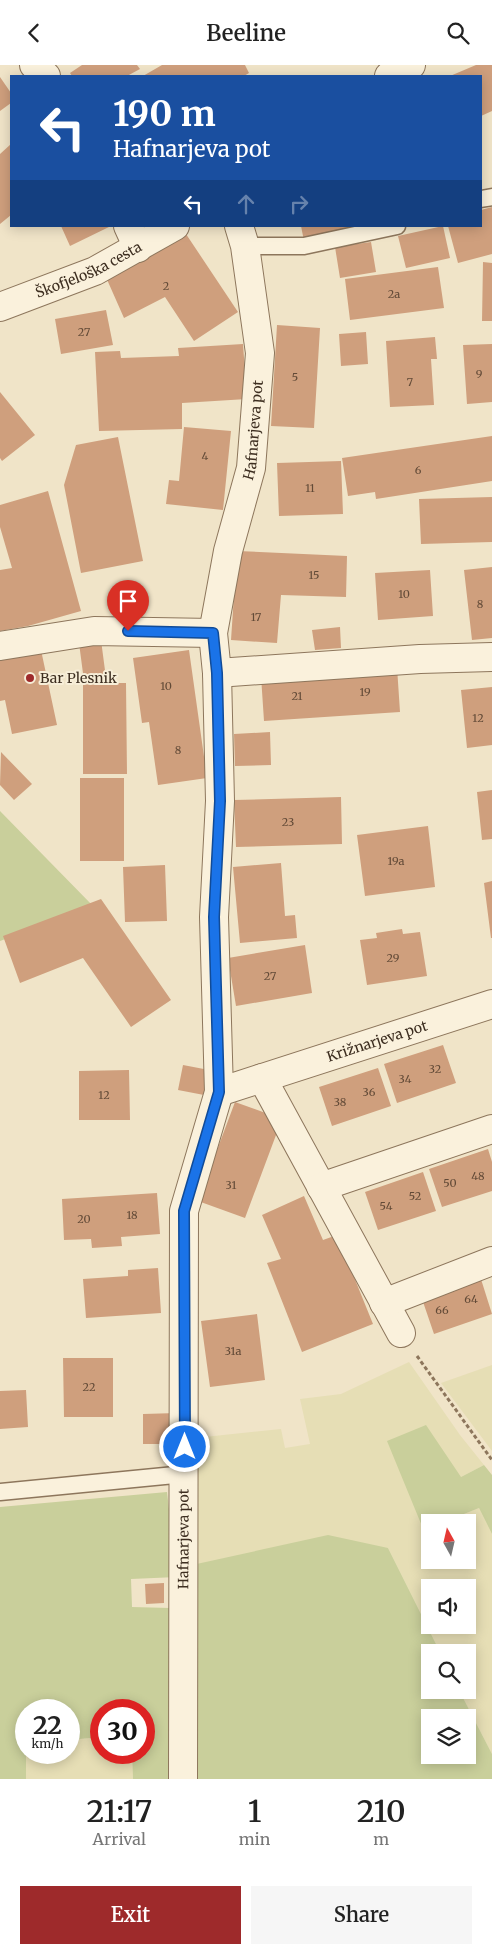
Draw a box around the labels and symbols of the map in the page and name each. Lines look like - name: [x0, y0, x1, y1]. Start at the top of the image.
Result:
- street label: Škofjeloška cesta: [33, 237, 145, 302]
- house number: 2: [163, 279, 169, 293]
- house number: 2a: [388, 287, 400, 301]
- house number: 27: [78, 325, 90, 339]
- house number: 9: [476, 367, 483, 381]
- house number: 5: [292, 370, 298, 384]
- house number: 7: [407, 375, 413, 389]
- street label: Hafnarjeva pot: [239, 379, 267, 482]
- house number: 4: [202, 449, 209, 463]
- house number: 6: [415, 463, 422, 477]
- house number: 11: [305, 481, 315, 495]
- house number: 15: [308, 568, 320, 582]
- pin: [107, 580, 149, 631]
- house number: 10: [398, 587, 410, 601]
- house number: 8: [477, 597, 484, 611]
- house number: 17: [251, 610, 261, 624]
- place label: Bar Plesnik: [40, 669, 117, 687]
- marker: Bar Plesnik: [24, 672, 36, 684]
- house number: 10: [160, 679, 172, 693]
- house number: 19: [359, 685, 371, 699]
- house number: 21: [291, 689, 303, 703]
- house number: 12: [472, 711, 484, 725]
- house number: 8: [175, 743, 182, 757]
- house number: 23: [282, 815, 294, 829]
- house number: 19a: [388, 854, 405, 868]
- house number: 29: [387, 951, 400, 965]
- house number: 27: [264, 969, 276, 983]
- street label: Križnarjeva pot: [324, 1016, 430, 1066]
- house number: 32: [429, 1062, 441, 1076]
- house number: 34: [399, 1072, 412, 1086]
- house number: 36: [363, 1085, 376, 1099]
- house number: 12: [98, 1088, 110, 1102]
- house number: 38: [334, 1095, 347, 1109]
- house number: 48: [471, 1169, 485, 1183]
- house number: 50: [443, 1176, 457, 1190]
- house number: 31: [226, 1178, 236, 1192]
- house number: 52: [409, 1189, 421, 1203]
- house number: 54: [380, 1199, 393, 1213]
- house number: 18: [126, 1208, 138, 1222]
- house number: 20: [77, 1212, 91, 1226]
- house number: 64: [464, 1292, 478, 1306]
- house number: 66: [435, 1303, 449, 1317]
- house number: 31a: [225, 1344, 241, 1358]
- house number: 22: [83, 1380, 95, 1394]
- position arrow: [158, 1420, 210, 1472]
- street label: Hafnarjeva pot: [174, 1488, 193, 1589]
- north arrow: [421, 1514, 476, 1569]
- speed limit sign: 30: [90, 1699, 155, 1764]

